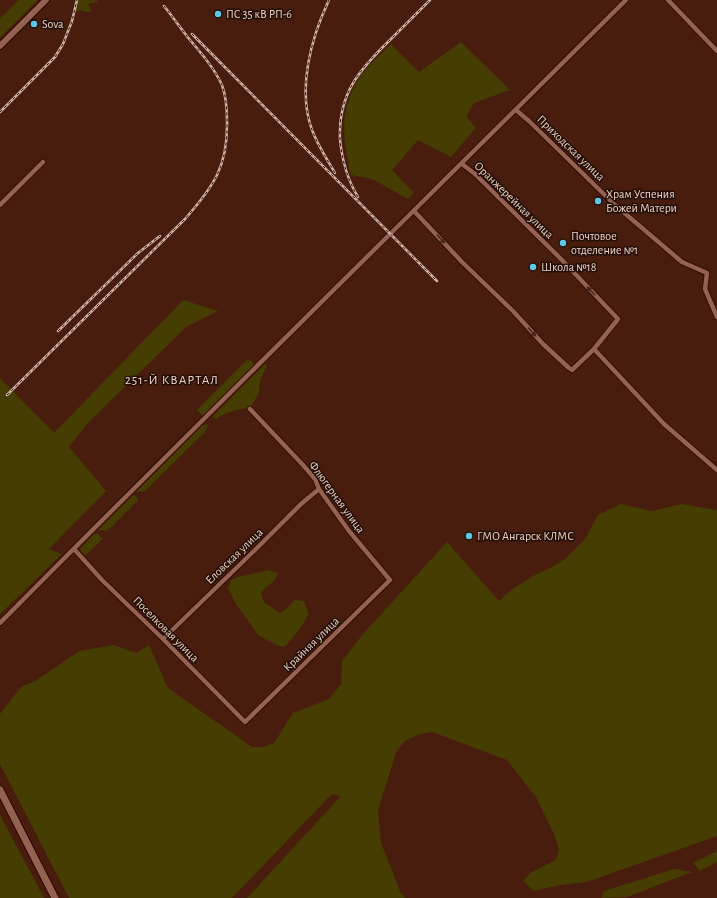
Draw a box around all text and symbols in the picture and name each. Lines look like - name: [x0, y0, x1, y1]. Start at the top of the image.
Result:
- place label: ПС 35 кВ РП-6: [226, 8, 292, 20]
- marker: ПС 35 кВ РП-6: [213, 9, 223, 19]
- place label: Sova: [42, 18, 64, 30]
- marker: Sova: [29, 19, 39, 29]
- street label: Приходская улица: [534, 113, 607, 184]
- street label: Оранжерейная улица: [471, 159, 556, 242]
- place label: Храм Успения Божей Матери: [606, 188, 677, 214]
- marker: Храм Успения Божей Матери: [593, 196, 603, 206]
- place label: Почтовое отделение №1: [571, 230, 638, 256]
- one-way arrow: [436, 235, 445, 244]
- marker: Почтовое отделение №1: [558, 238, 568, 248]
- place label: Школа №18: [541, 261, 597, 273]
- marker: Школа №18: [528, 262, 538, 272]
- one-way arrow: [586, 286, 596, 296]
- one-way arrow: [528, 327, 537, 337]
- district label: 251-Й КВАРТАЛ: [125, 373, 219, 387]
- street label: Флюгерная улица: [306, 459, 367, 536]
- street label: Еловская улица: [203, 525, 266, 587]
- place label: ГМО Ангарск КЛМС: [477, 530, 574, 542]
- marker: ГМО Ангарск КЛМС: [464, 531, 474, 541]
- street label: Поселковая улица: [130, 594, 202, 665]
- street label: Крайняя улица: [281, 614, 342, 674]

